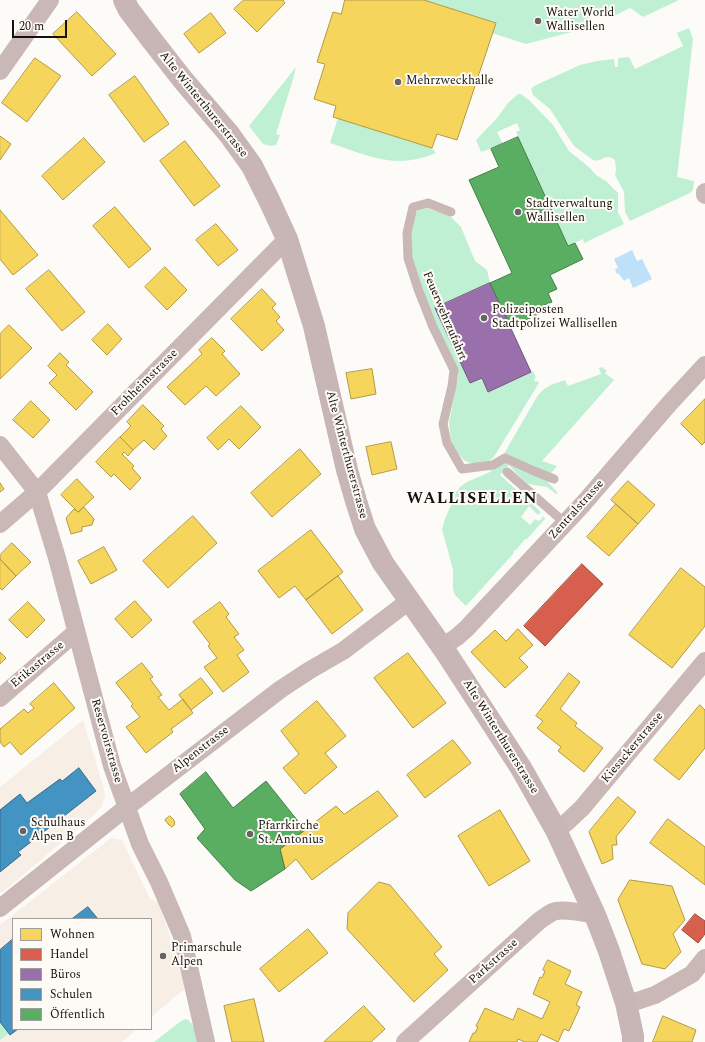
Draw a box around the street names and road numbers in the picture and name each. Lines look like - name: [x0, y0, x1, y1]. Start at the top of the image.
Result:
- street label: Alte Winterthurerstrasse: [156, 49, 250, 161]
- street label: Feuerwehrzufahrt: [419, 269, 469, 363]
- street label: Frohheimstrasse: [109, 347, 181, 419]
- street label: Alte Winterthurerstrasse: [322, 389, 370, 521]
- street label: Zentralstrasse: [547, 477, 607, 543]
- street label: Erikastrasse: [8, 639, 68, 691]
- street label: Alte Winterthurerstrasse: [459, 677, 541, 797]
- street label: Reservoirstrasse: [87, 697, 125, 785]
- street label: Kiesackerstrasse: [599, 710, 667, 786]
- street label: Alpenstrasse: [170, 723, 232, 777]
- street label: Parkstrasse: [467, 936, 521, 988]

